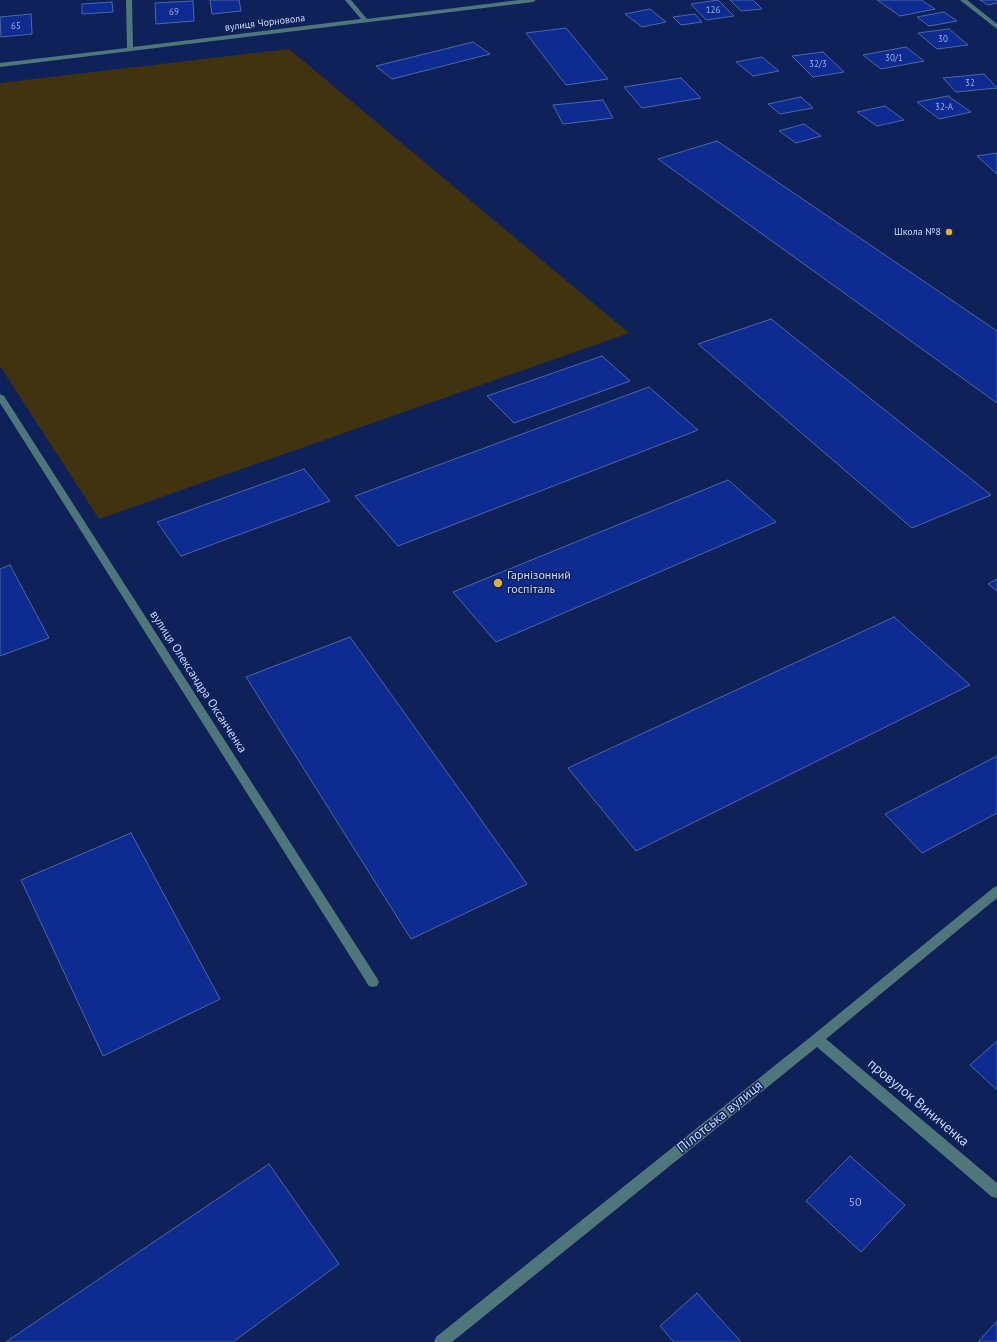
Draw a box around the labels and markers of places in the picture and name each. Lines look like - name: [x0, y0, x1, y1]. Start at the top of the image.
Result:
- place label: Школа №8: [894, 226, 941, 238]
- marker: Школа №8: [944, 227, 954, 237]
- place label: Гарнізонний госпіталь: [507, 569, 571, 597]
- marker: Гарнізонний госпіталь: [492, 577, 504, 589]

